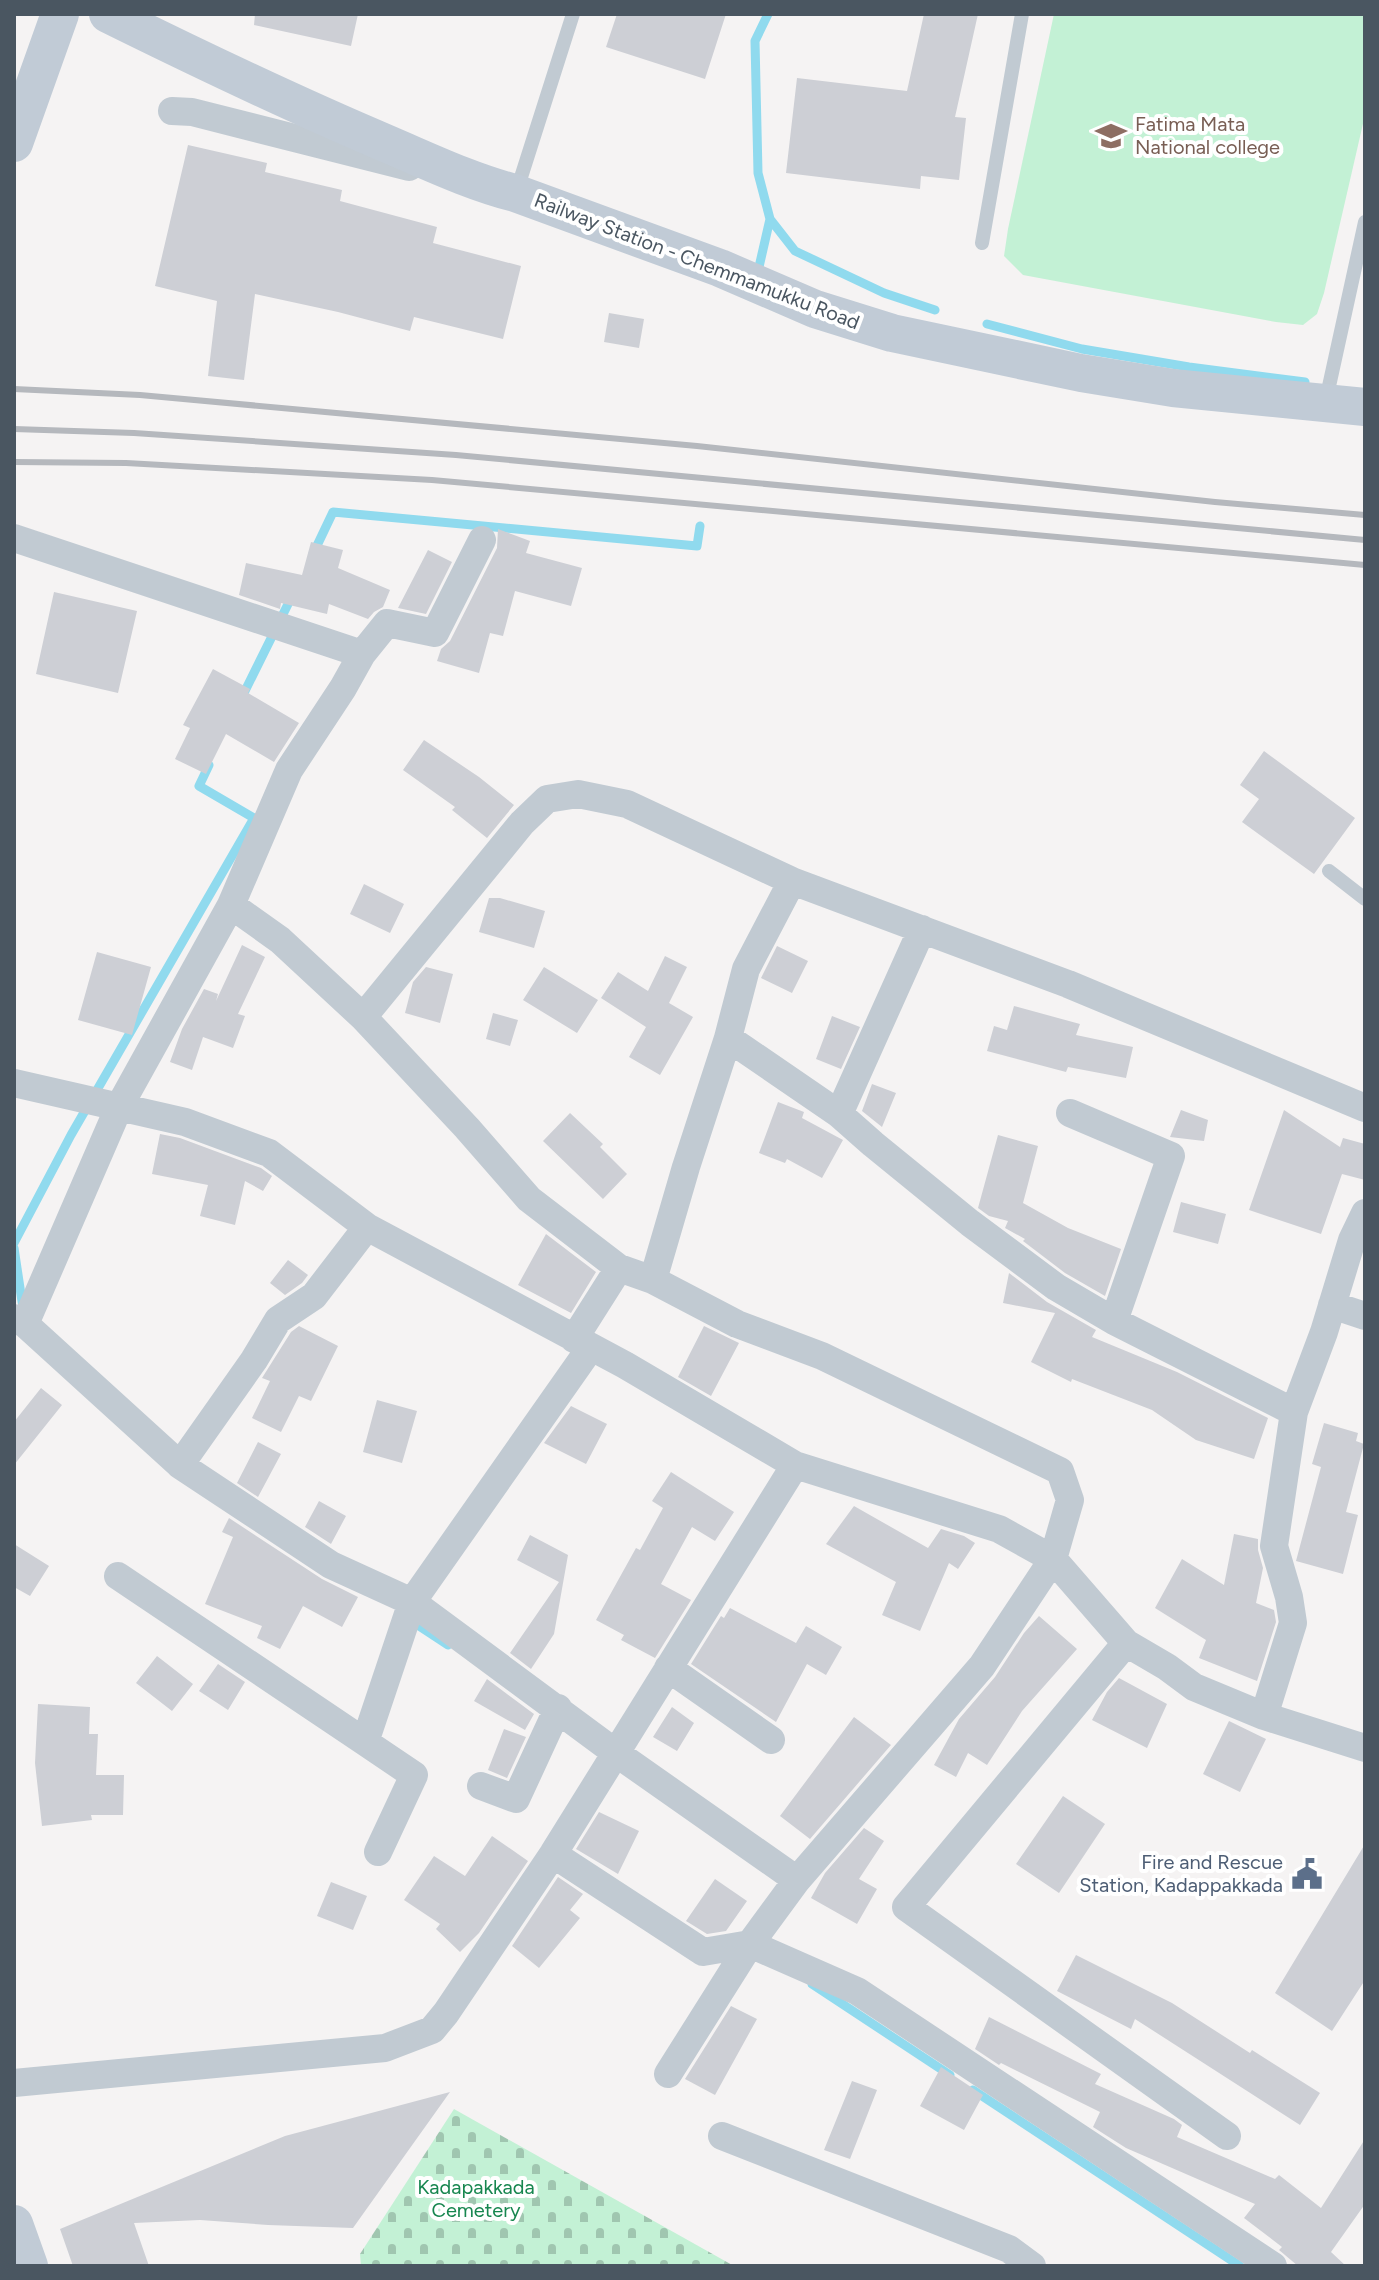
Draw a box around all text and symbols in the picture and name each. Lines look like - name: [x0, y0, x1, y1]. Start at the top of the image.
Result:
- place label: Fatima Mata National college: [1135, 112, 1280, 159]
- school or university icon: Fatima Mata National college: [1094, 119, 1128, 153]
- street label: Railway Station - Chemmamukku Road: [531, 188, 863, 334]
- place label: Fire and Rescue Station, Kadappakkada: [1079, 1850, 1283, 1897]
- public building icon: Fire and Rescue Station, Kadappakkada: [1290, 1857, 1324, 1891]
- park label: Kadapakkada Cemetery: [417, 2175, 535, 2222]

